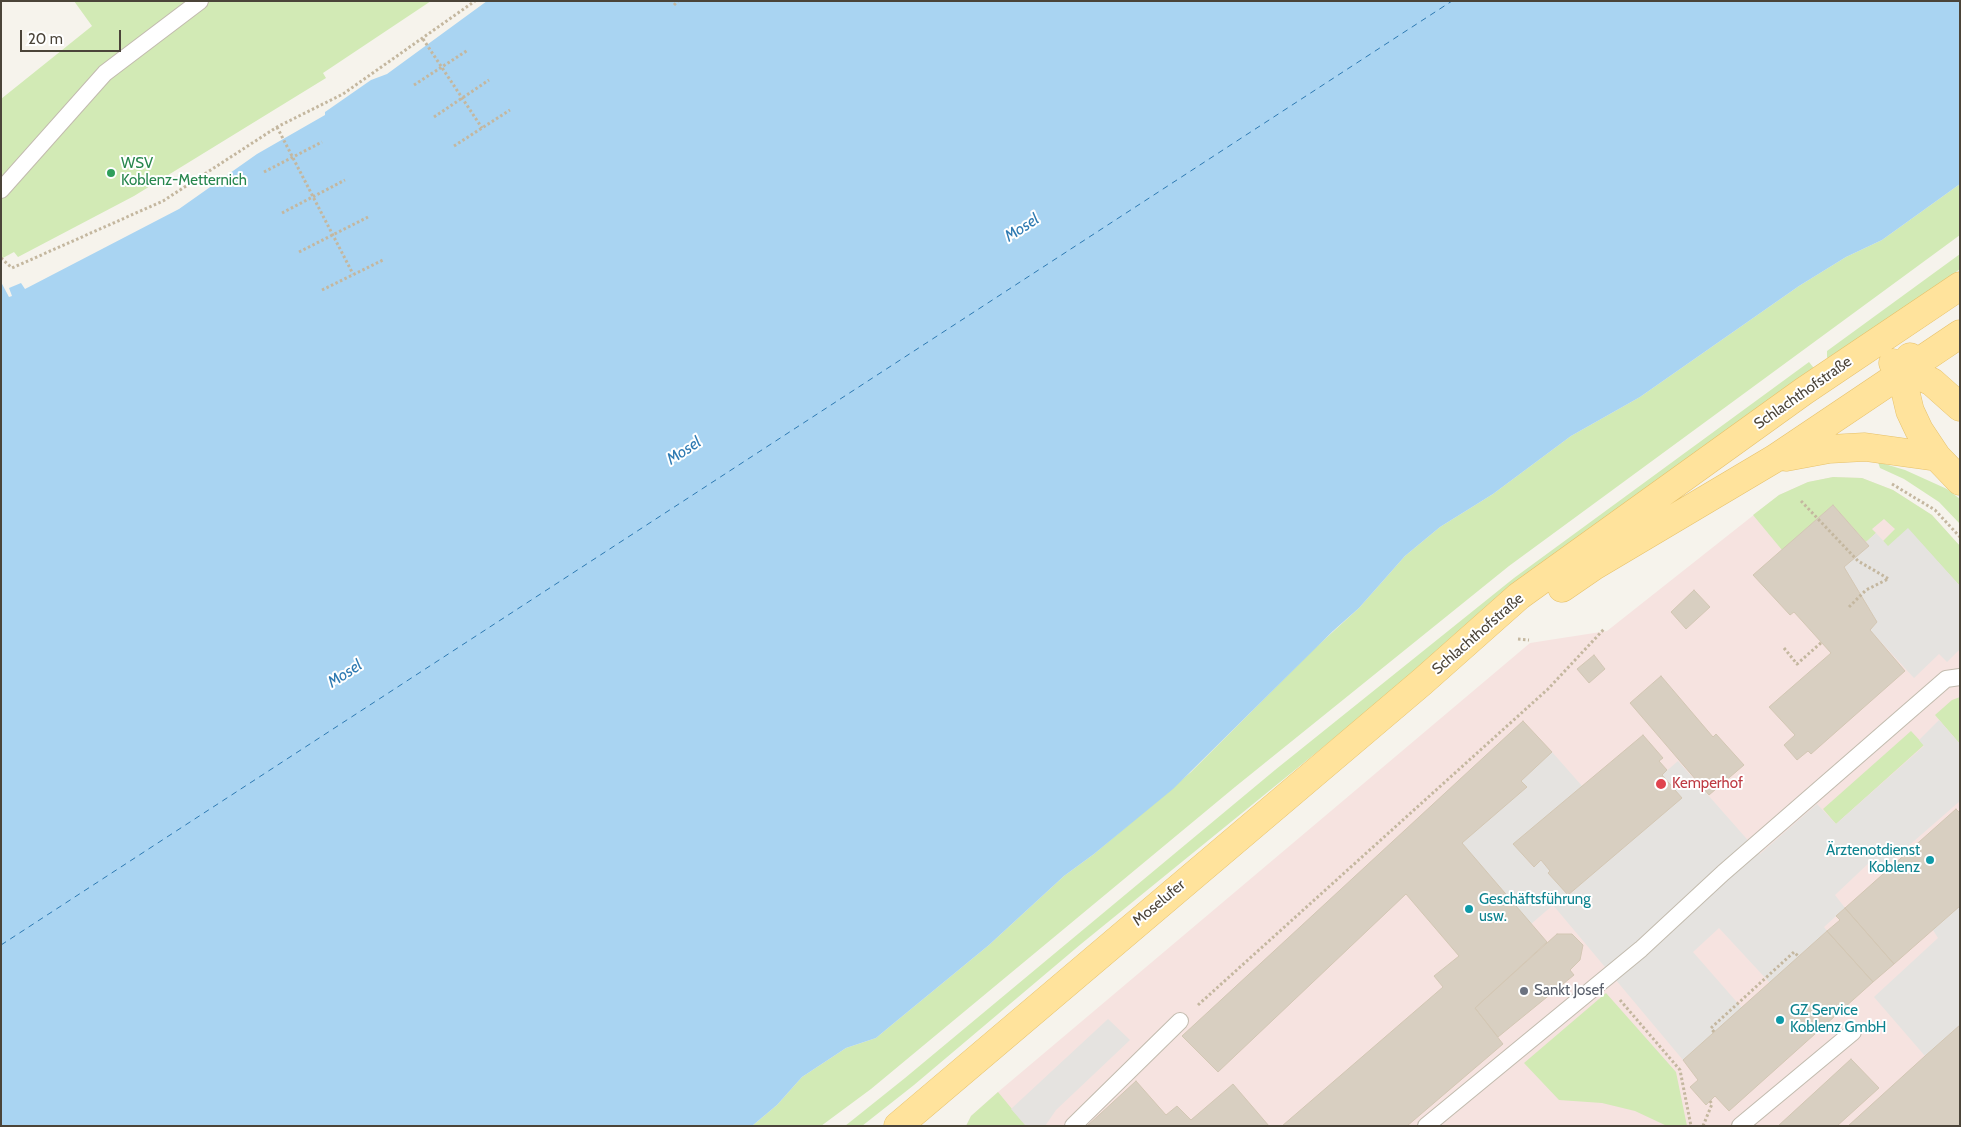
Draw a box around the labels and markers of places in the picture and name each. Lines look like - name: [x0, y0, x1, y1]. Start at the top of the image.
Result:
- place label: WSV Koblenz-Metternich: [121, 155, 247, 190]
- marker: WSV Koblenz-Metternich: [105, 167, 117, 179]
- place label: Kemperhof: [1672, 775, 1743, 793]
- marker: Kemperhof: [1654, 777, 1668, 791]
- place label: Ärztenotdienst Koblenz: [1826, 842, 1920, 877]
- marker: Ärztenotdienst Koblenz: [1924, 854, 1936, 866]
- place label: Geschäftsführung usw.: [1479, 891, 1591, 926]
- marker: Geschäftsführung usw.: [1463, 903, 1475, 915]
- place label: Sankt Josef: [1534, 982, 1604, 1000]
- marker: Sankt Josef: [1518, 985, 1530, 997]
- place label: GZ Service Koblenz GmbH: [1790, 1002, 1886, 1037]
- marker: GZ Service Koblenz GmbH: [1774, 1014, 1786, 1026]

